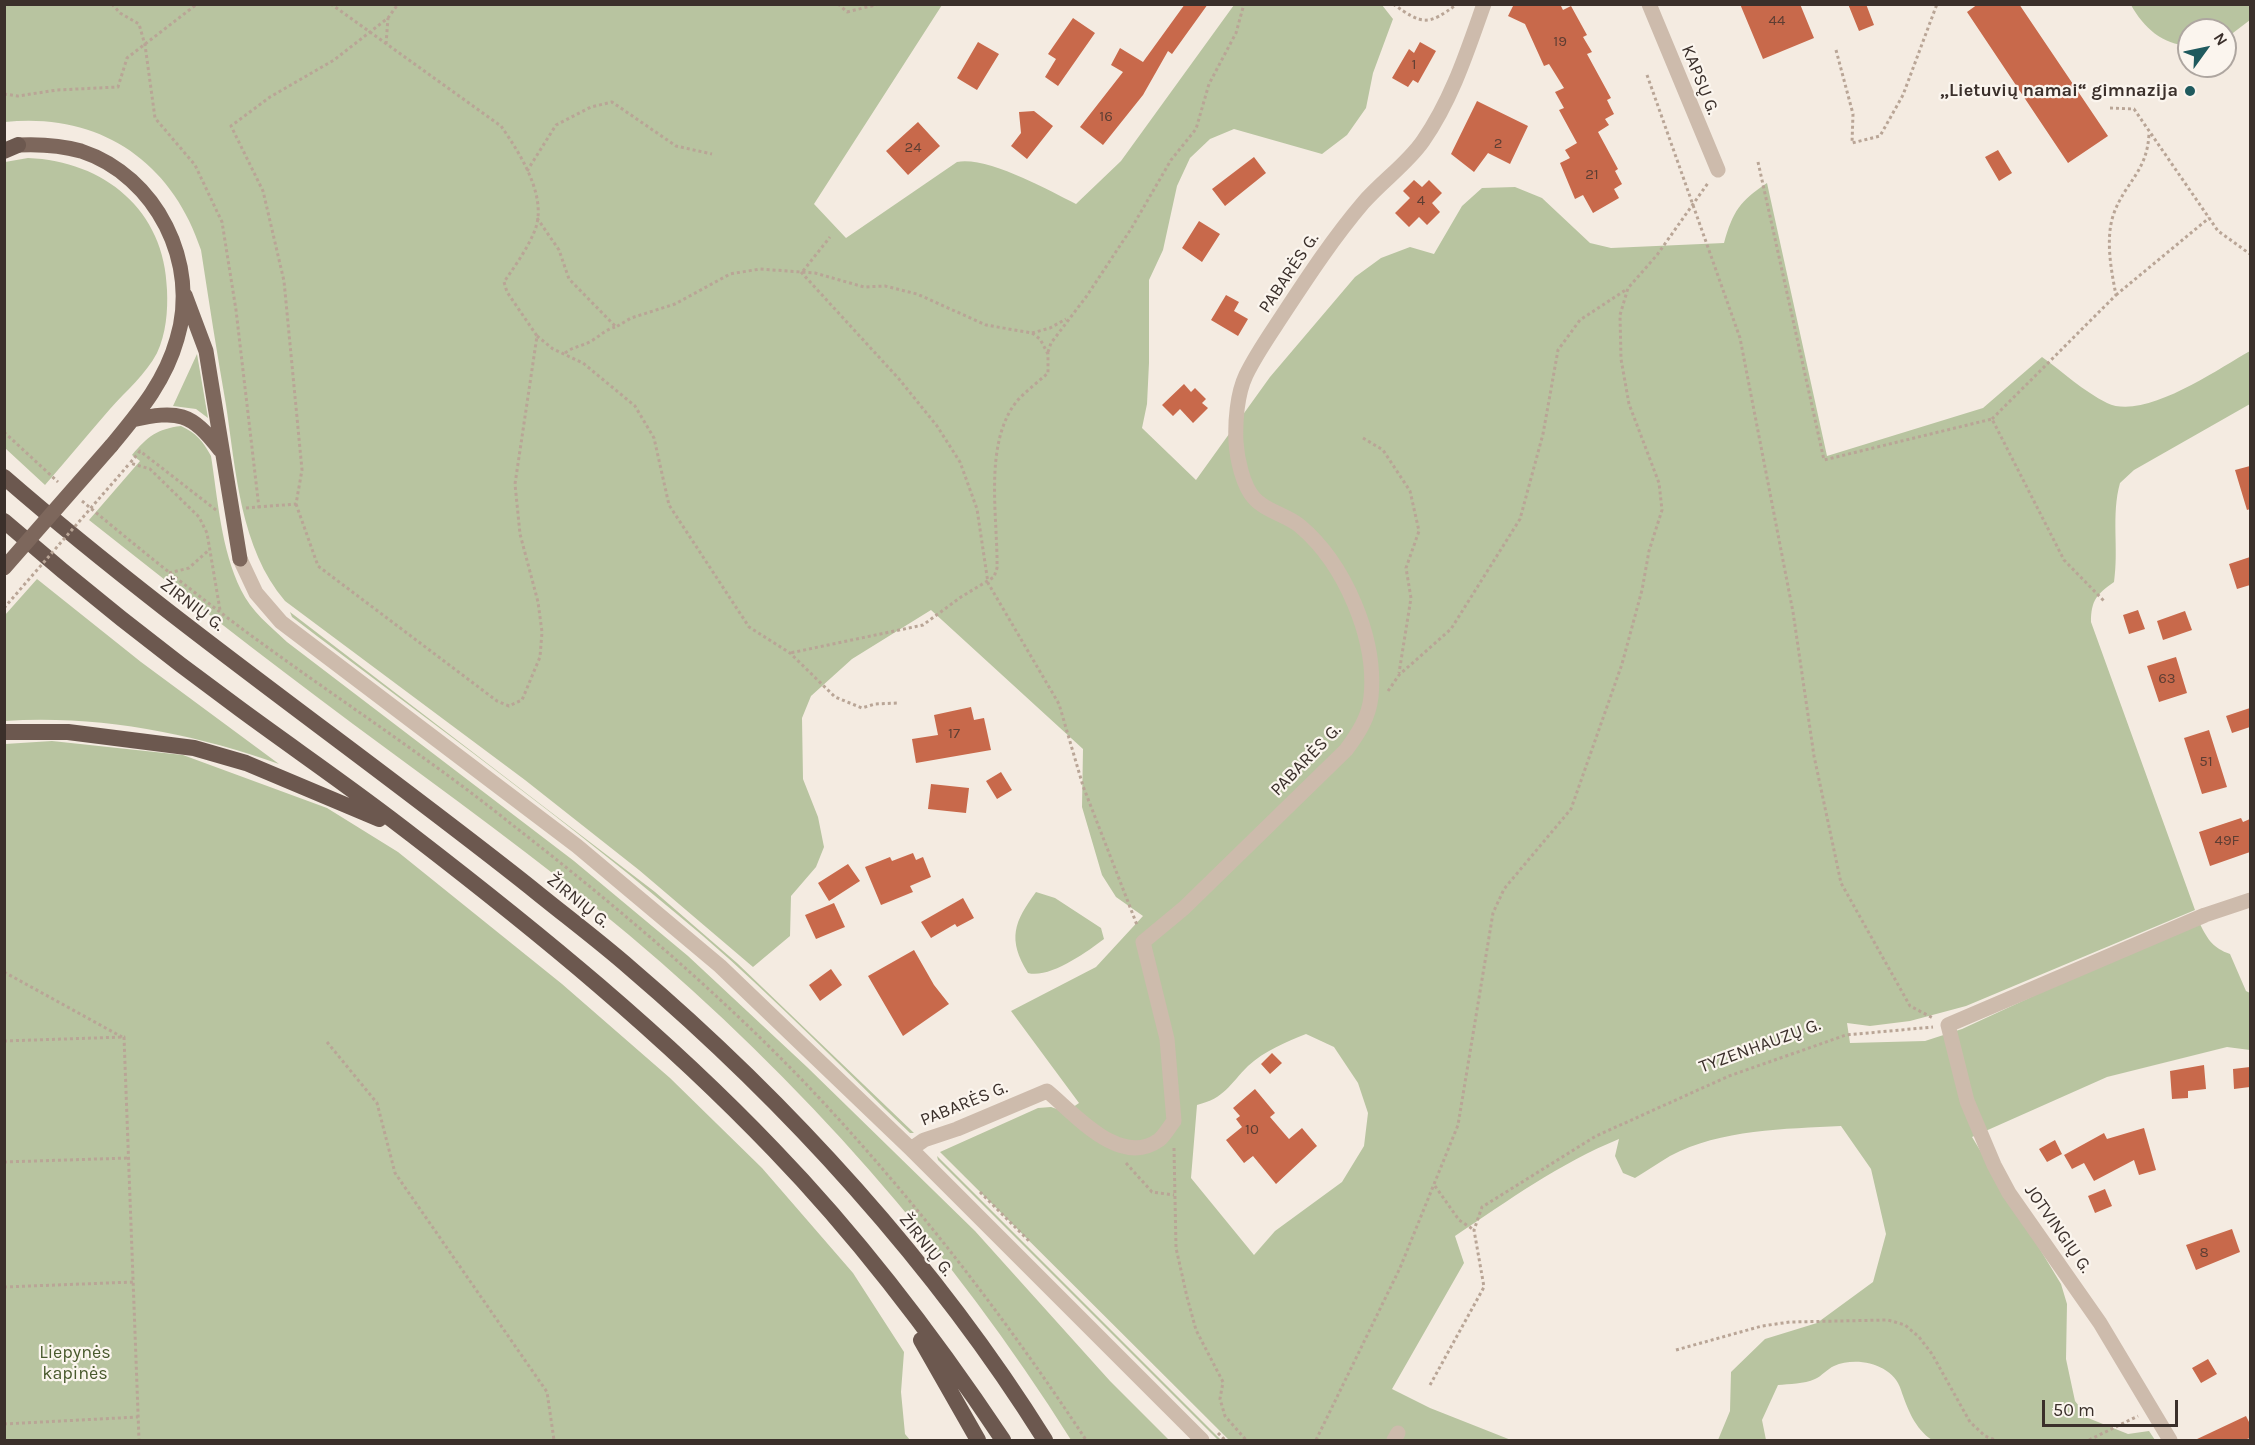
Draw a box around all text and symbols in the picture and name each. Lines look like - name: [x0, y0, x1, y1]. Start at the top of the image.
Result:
- house number: 44: [1769, 12, 1785, 30]
- north arrow: [2177, 18, 2237, 78]
- text: N: [2210, 29, 2232, 49]
- house number: 19: [1553, 33, 1567, 51]
- street label: KAPSŲ G.: [1676, 42, 1724, 118]
- house number: 1: [1412, 56, 1416, 74]
- place label: „Lietuvių namai“ gimnazija: [1940, 80, 2178, 102]
- marker: „Lietuvių namai“ gimnazija: [2183, 84, 2197, 98]
- house number: 16: [1099, 108, 1113, 126]
- house number: 2: [1494, 135, 1502, 153]
- house number: 24: [904, 139, 922, 157]
- house number: 21: [1585, 166, 1599, 184]
- house number: 4: [1417, 192, 1425, 210]
- street label: PABARĖS G.: [1254, 229, 1324, 317]
- street label: ŽIRNIŲ G.: [156, 574, 228, 636]
- house number: 63: [2158, 670, 2176, 688]
- street label: PABARĖS G.: [1266, 719, 1346, 801]
- house number: 17: [948, 725, 960, 743]
- house number: 51: [2199, 753, 2213, 771]
- house number: 49F: [2215, 832, 2239, 850]
- street label: ŽIRNIŲ G.: [542, 869, 614, 933]
- street label: TYZENHAUZŲ G.: [1696, 1014, 1824, 1078]
- street label: PABARĖS G.: [917, 1077, 1011, 1131]
- house number: 10: [1245, 1121, 1259, 1139]
- street label: JOTVINGIŲ G.: [2020, 1181, 2096, 1277]
- street label: ŽIRNIŲ G.: [894, 1209, 958, 1281]
- house number: 8: [2199, 1244, 2209, 1262]
- park label: Liepynės kapinės: [39, 1342, 111, 1384]
- scale bar: [2045, 1388, 2182, 1426]
- text: 50 m: [2053, 1399, 2095, 1421]

